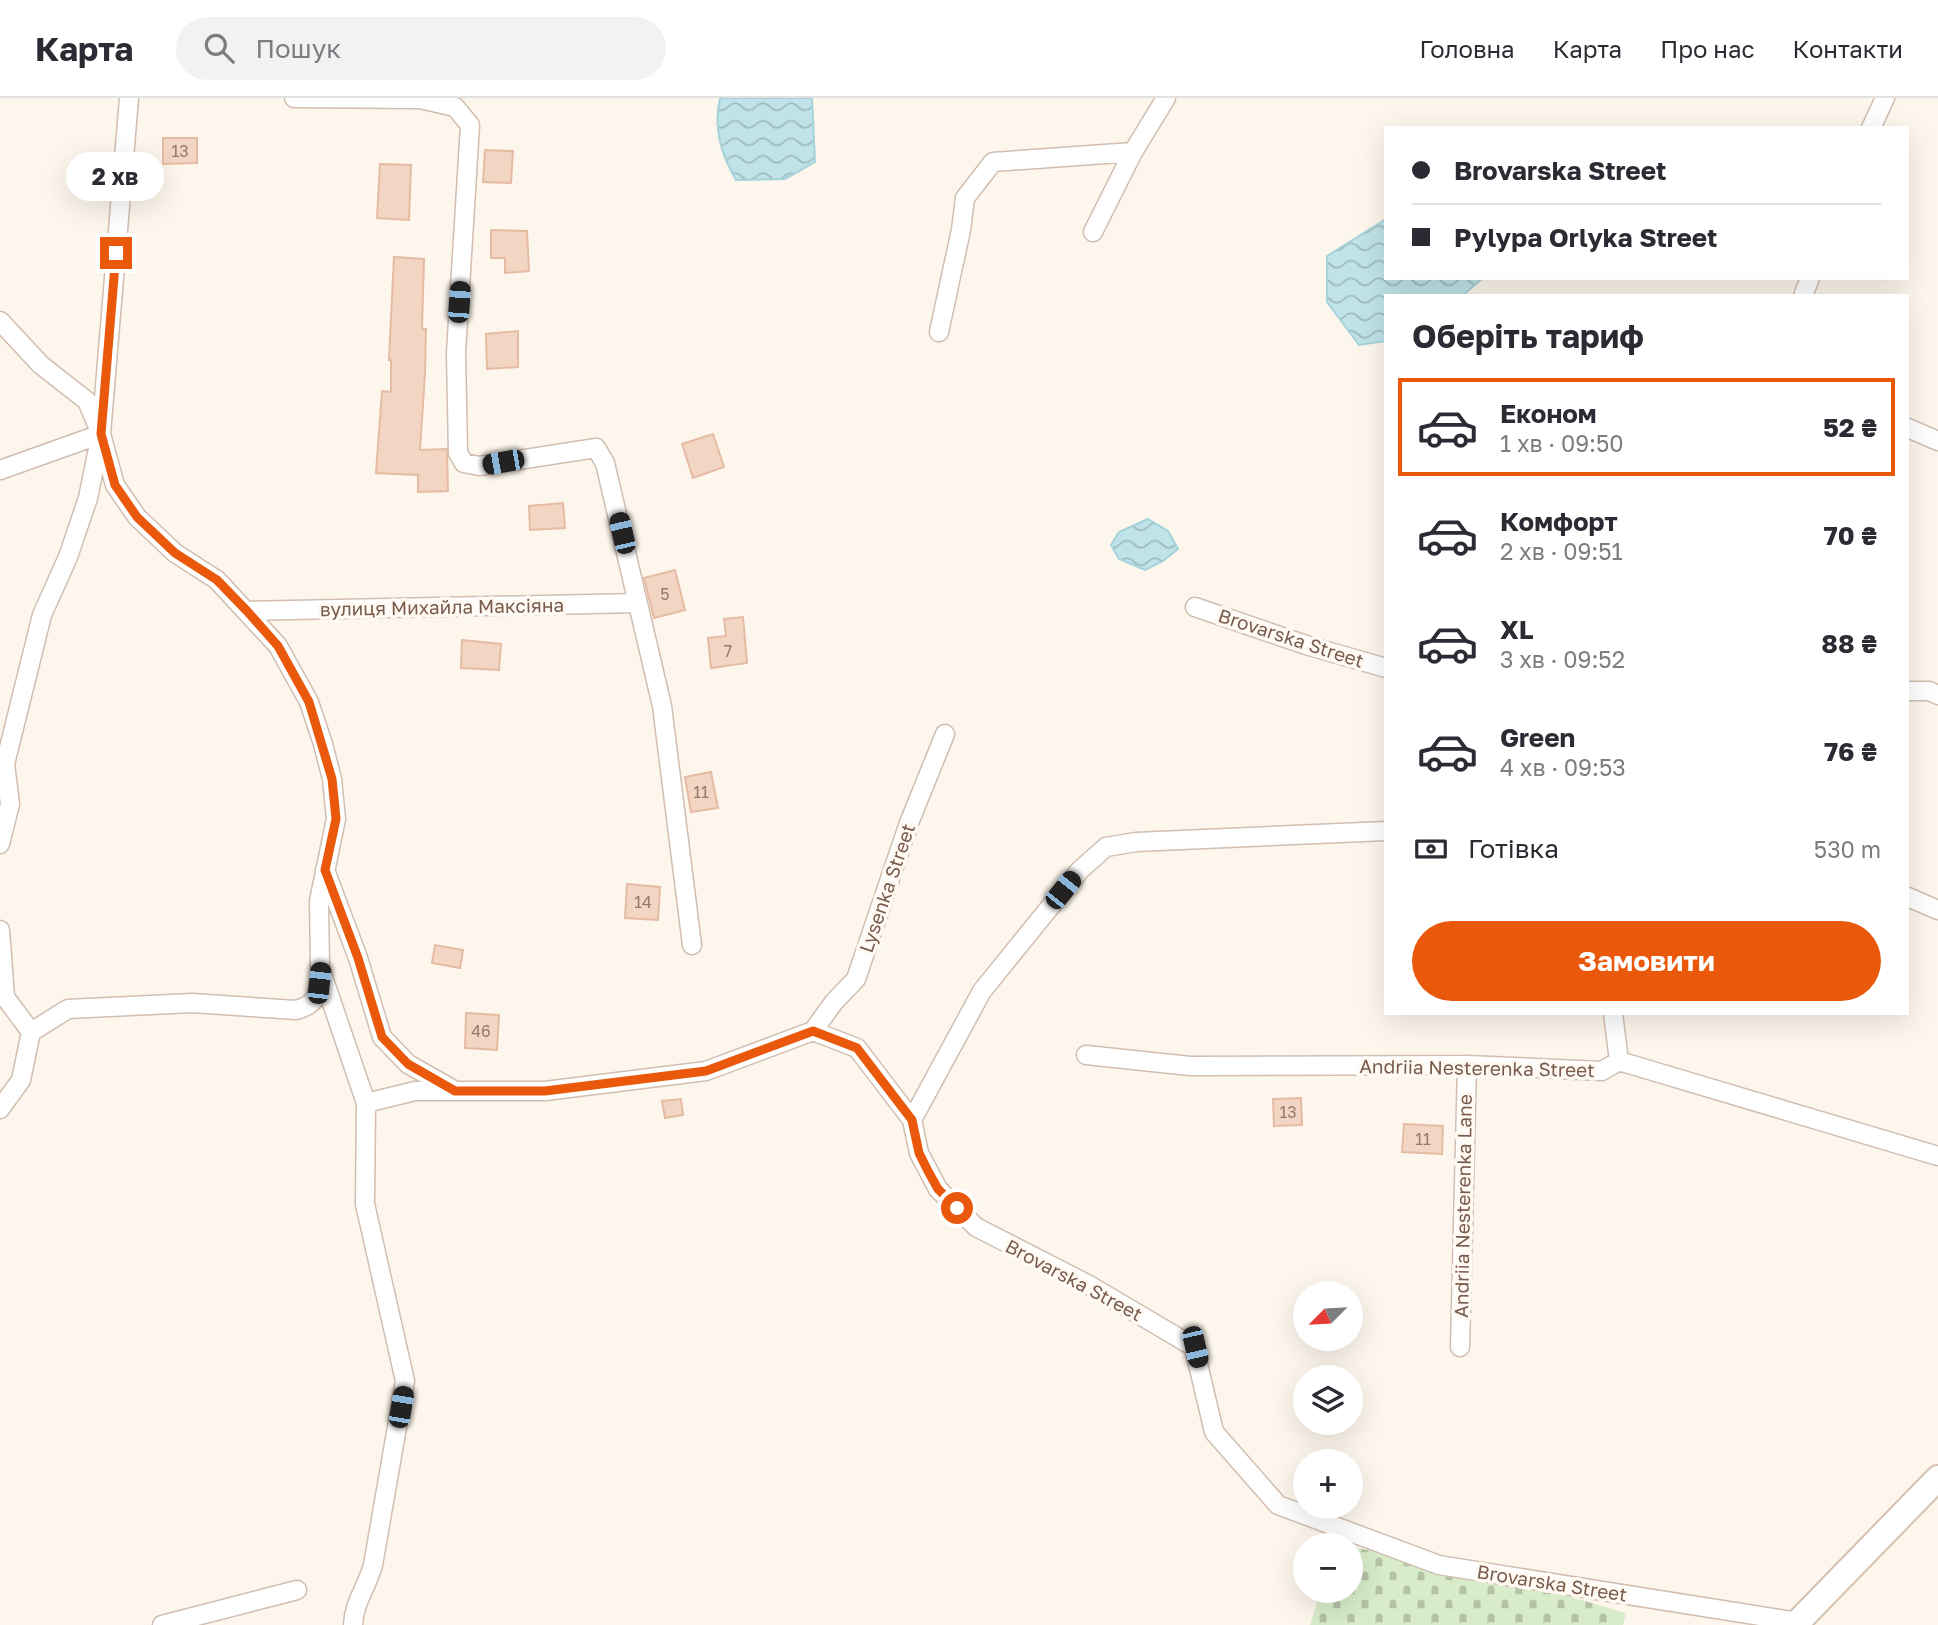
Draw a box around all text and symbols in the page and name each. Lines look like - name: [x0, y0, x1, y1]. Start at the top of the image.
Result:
- search box: [176, 17, 666, 80]
- text: Карта: [35, 29, 134, 68]
- icon: search: [200, 29, 238, 67]
- text: Пошук: [256, 33, 341, 64]
- text: Головна: [1419, 34, 1515, 63]
- text: Карта: [1553, 34, 1622, 63]
- text: Про нас: [1660, 34, 1755, 63]
- text: Контакти: [1793, 34, 1903, 63]
- house number: 13: [171, 141, 189, 161]
- callout: 2 хв: [67, 152, 165, 200]
- text: Brovarska Street: [1454, 155, 1666, 186]
- text: 2 хв: [92, 162, 138, 190]
- text: Pylypa Orlyka Street: [1454, 222, 1717, 253]
- route end: [100, 237, 132, 269]
- car: [448, 280, 471, 324]
- text: Оберіть тариф: [1412, 317, 1644, 355]
- icon: car: [1416, 396, 1479, 459]
- text: Економ: [1500, 398, 1597, 429]
- text: 52 ₴: [1823, 412, 1877, 443]
- text: 1 хв · 09:50: [1500, 429, 1624, 457]
- car: [481, 448, 526, 476]
- icon: car: [1416, 504, 1479, 567]
- text: Комфорт: [1500, 506, 1618, 537]
- car: [608, 510, 637, 556]
- text: 70 ₴: [1824, 520, 1877, 551]
- text: 2 хв · 09:51: [1500, 537, 1623, 565]
- house number: 5: [660, 584, 670, 604]
- street label: вулиця Михайла Максіяна: [320, 593, 564, 620]
- street label: Brovarska Street: [1216, 603, 1367, 672]
- icon: car: [1416, 612, 1479, 675]
- text: XL: [1500, 614, 1534, 645]
- text: 88 ₴: [1821, 628, 1877, 659]
- house number: 7: [724, 641, 732, 661]
- text: 3 хв · 09:52: [1500, 645, 1625, 673]
- icon: car: [1416, 720, 1479, 783]
- text: Green: [1500, 722, 1575, 753]
- text: 76 ₴: [1824, 736, 1877, 767]
- text: 4 хв · 09:53: [1500, 753, 1626, 781]
- house number: 11: [693, 782, 709, 802]
- street label: Lysenka Street: [854, 820, 919, 955]
- icon: cash: [1412, 830, 1450, 868]
- text: Готівка: [1468, 833, 1559, 864]
- text: 530 m: [1814, 835, 1881, 863]
- car: [1042, 867, 1085, 913]
- house number: 14: [634, 892, 652, 912]
- button: Замовити: [1412, 921, 1881, 1001]
- car: [307, 961, 332, 1005]
- house number: 46: [471, 1021, 491, 1041]
- street label: Andriia Nesterenka Street: [1359, 1054, 1595, 1081]
- street label: Andriia Nesterenka Lane: [1449, 1094, 1476, 1318]
- house number: 13: [1279, 1102, 1297, 1122]
- house number: 11: [1415, 1129, 1431, 1149]
- route start: [941, 1192, 973, 1224]
- street label: Brovarska Street: [1002, 1234, 1147, 1325]
- north arrow: [1293, 1281, 1363, 1351]
- map controls: [1293, 1281, 1363, 1603]
- car: [1181, 1324, 1210, 1370]
- button: layers: [1293, 1365, 1363, 1435]
- car: [388, 1384, 415, 1430]
- button: +: [1293, 1449, 1363, 1519]
- button: −: [1293, 1533, 1363, 1603]
- street label: Brovarska Street: [1475, 1559, 1629, 1606]

